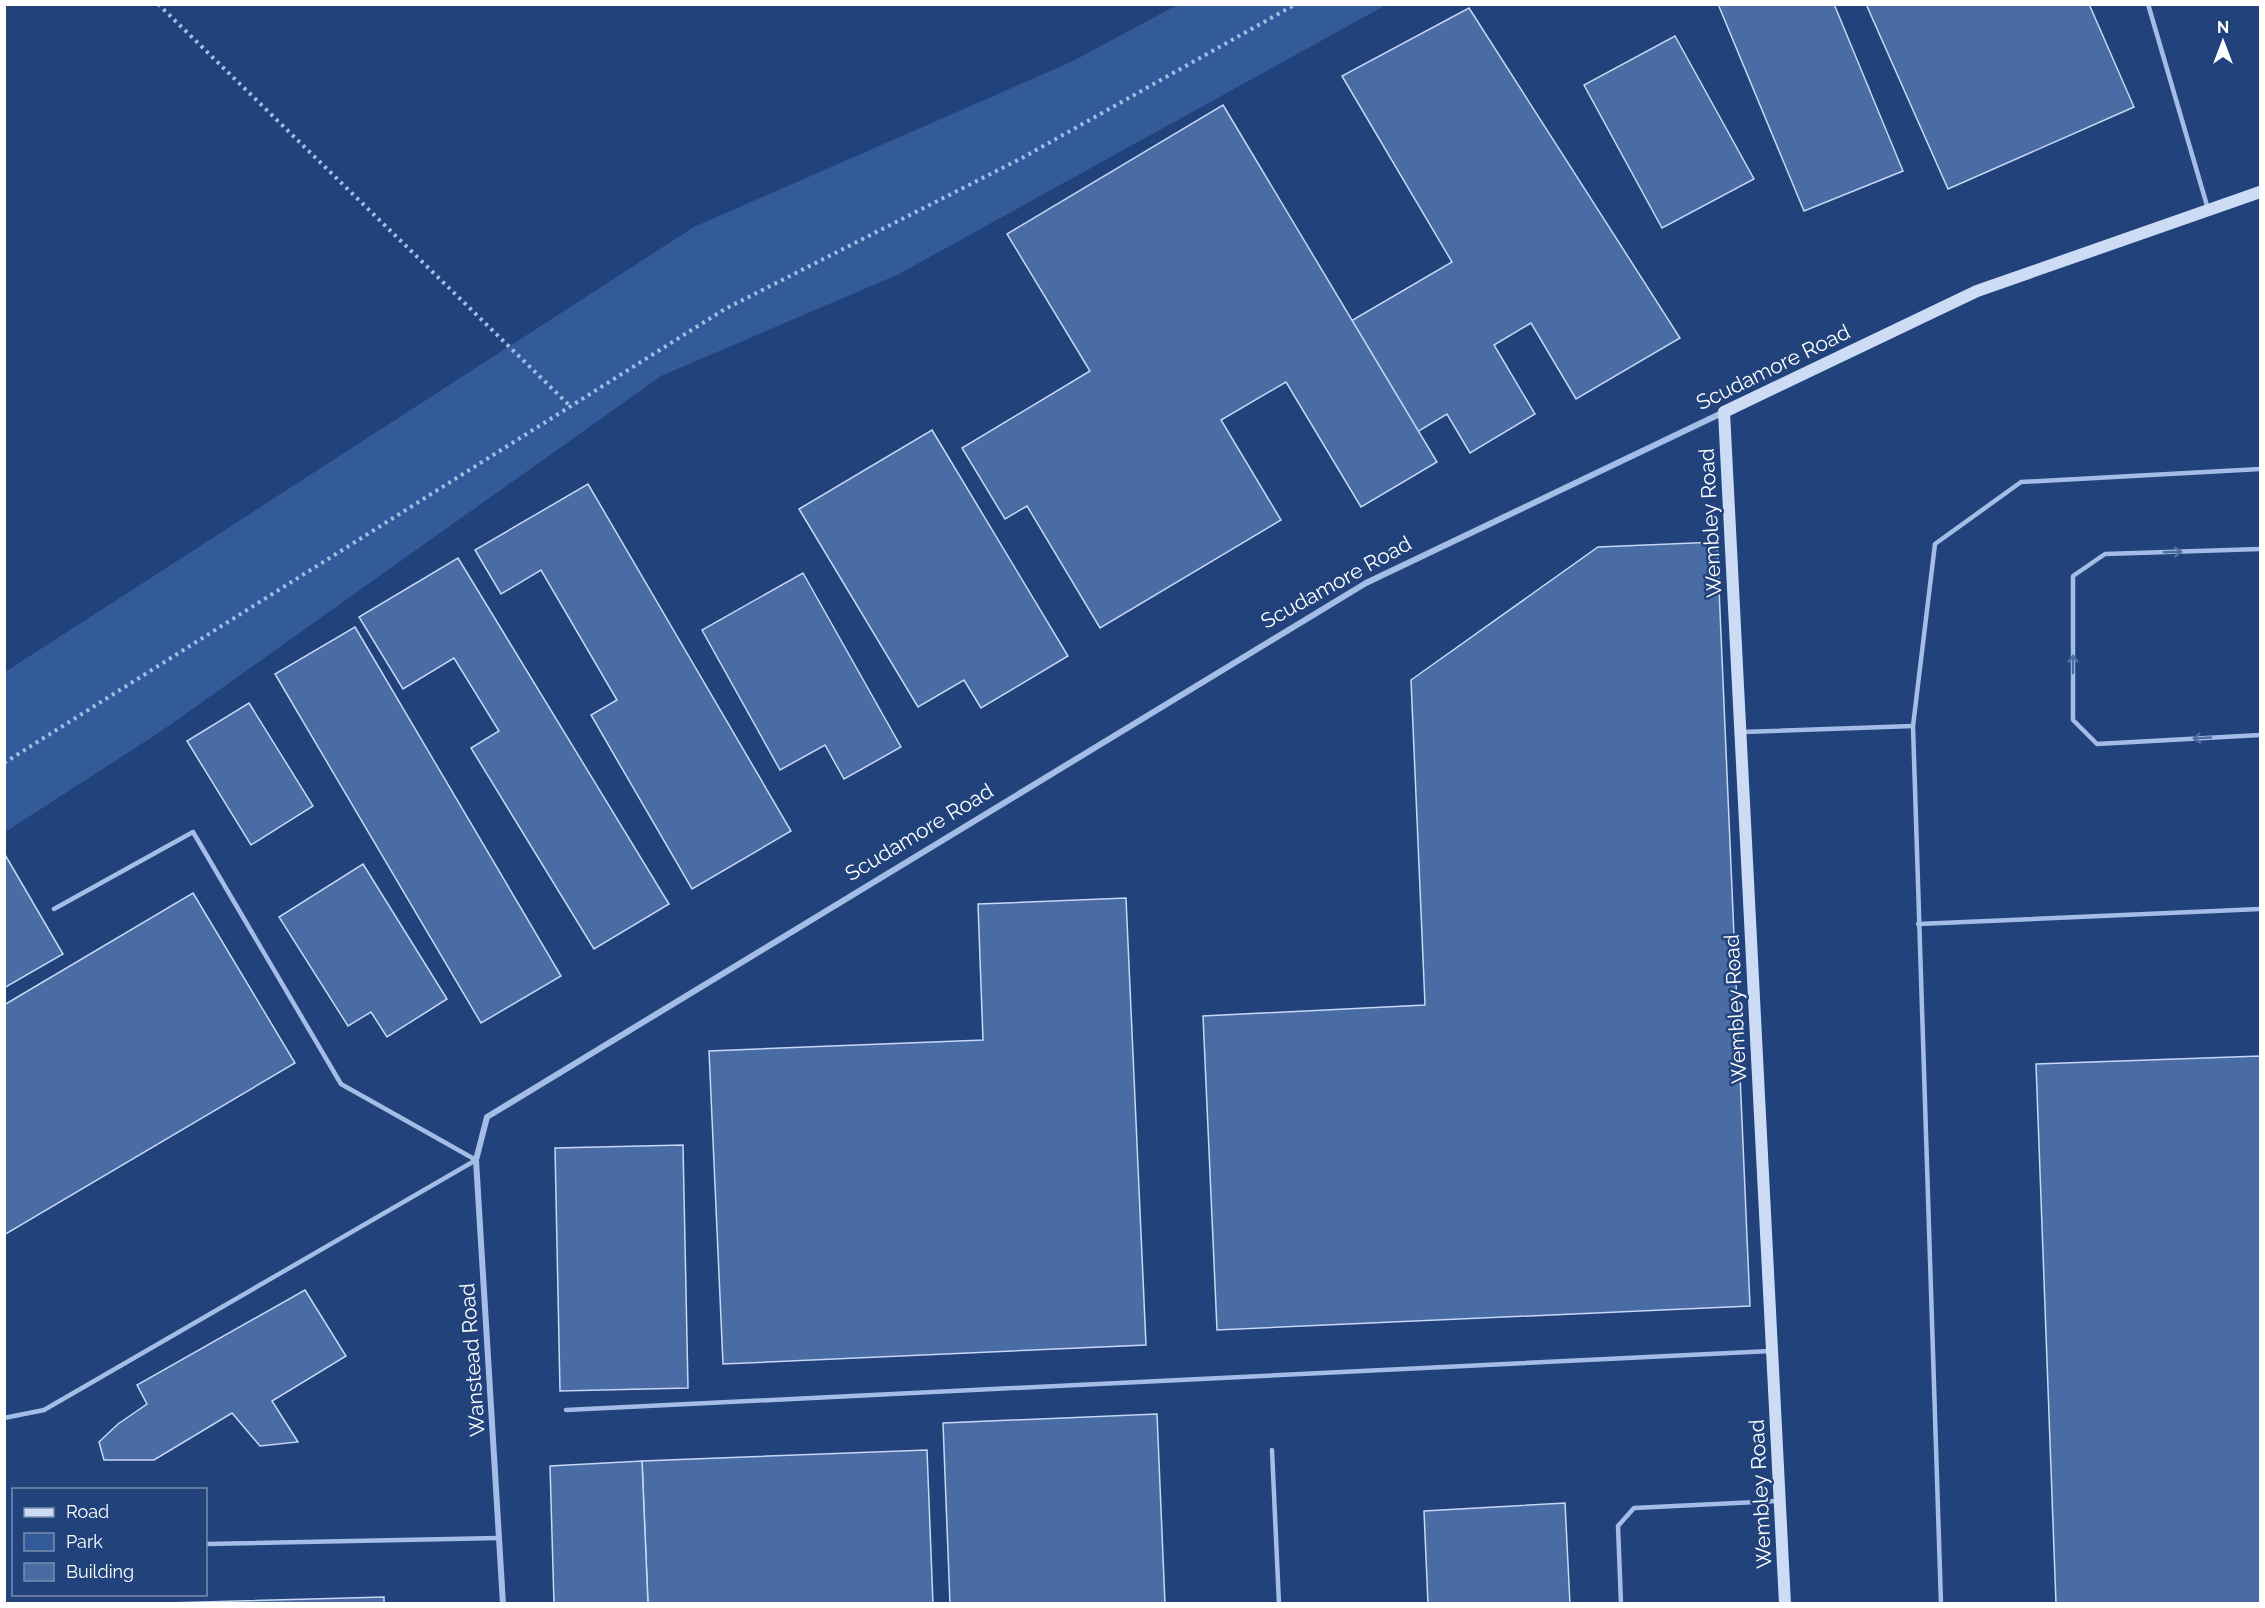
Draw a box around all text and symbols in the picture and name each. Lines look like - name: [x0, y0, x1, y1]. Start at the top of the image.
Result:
- north arrow: [2193, 12, 2253, 72]
- text: N: [2217, 18, 2229, 37]
- street label: Scudamore Road: [1692, 319, 1854, 415]
- street label: Wembley Road: [1694, 448, 1726, 598]
- street label: Scudamore Road: [1256, 530, 1416, 634]
- one-way arrow: [2163, 546, 2183, 557]
- one-way arrow: [2067, 654, 2079, 674]
- one-way arrow: [2193, 733, 2213, 744]
- street label: Scudamore Road: [840, 778, 998, 886]
- street label: Wembley Road: [1719, 934, 1751, 1084]
- street label: Wanstead Road: [454, 1282, 490, 1438]
- street label: Wembley Road: [1744, 1419, 1776, 1569]
- legend: [12, 1488, 207, 1596]
- text: Road: [66, 1501, 109, 1522]
- text: Park: [66, 1531, 103, 1552]
- text: Building: [66, 1561, 134, 1582]

